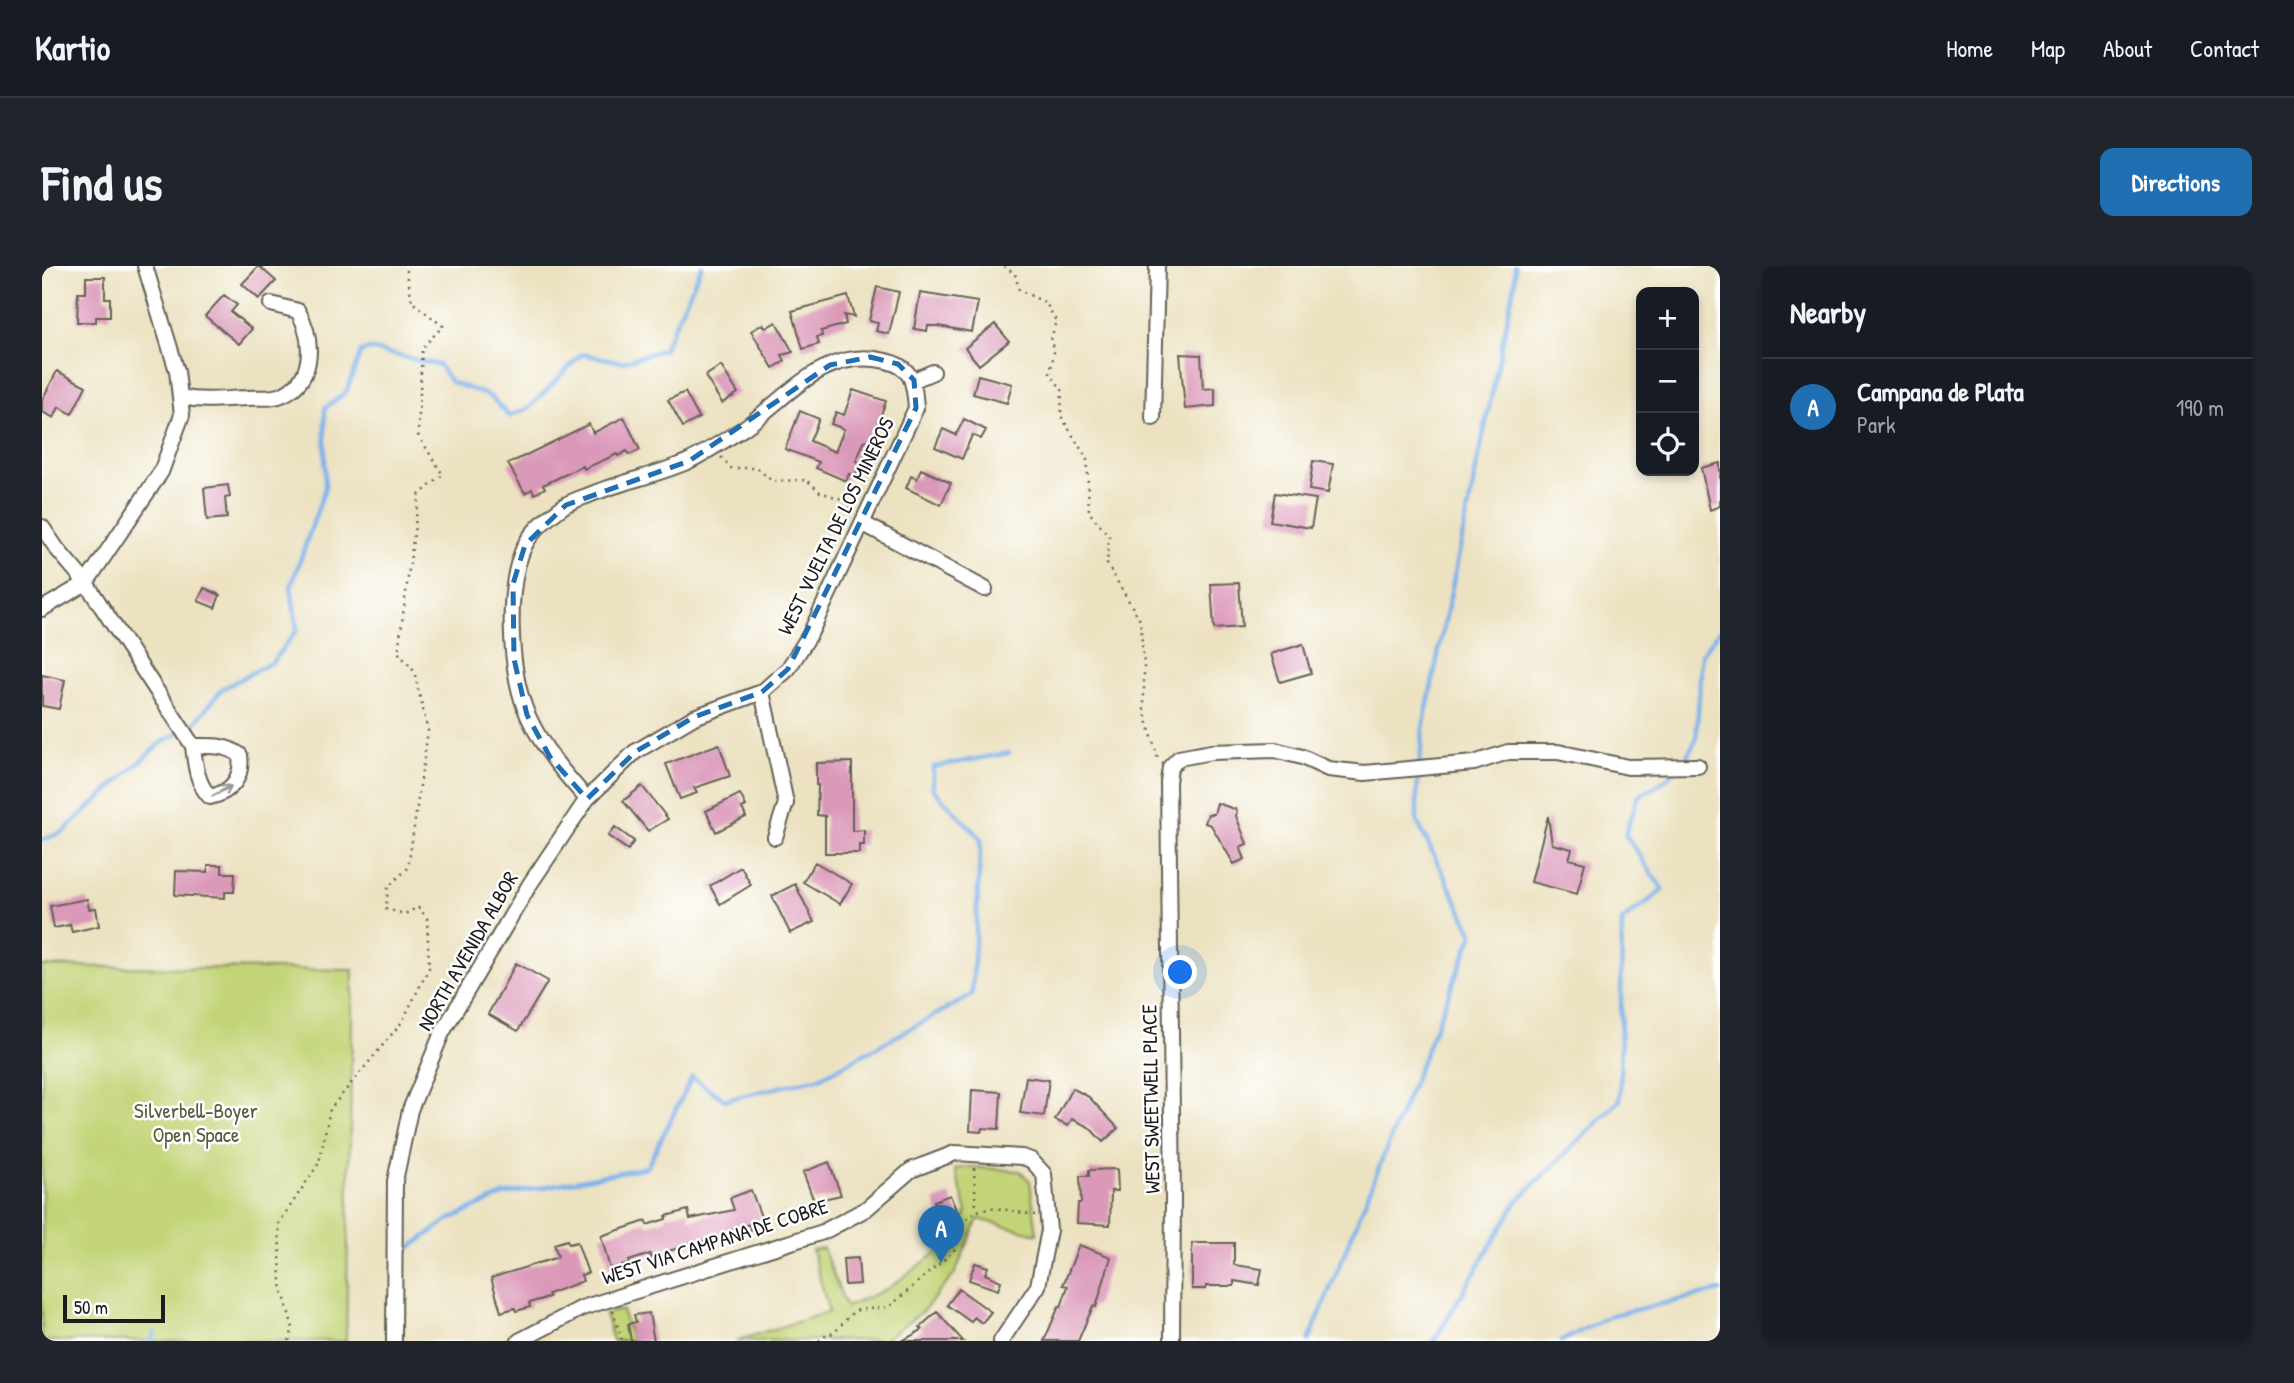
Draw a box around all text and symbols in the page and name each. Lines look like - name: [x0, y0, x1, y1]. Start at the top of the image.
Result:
- text: Kartio: [35, 26, 110, 70]
- text: Home: [1946, 32, 1993, 64]
- text: Map: [2031, 32, 2065, 64]
- text: About: [2103, 32, 2152, 64]
- text: Contact: [2190, 32, 2259, 64]
- button: Directions: [2100, 148, 2252, 216]
- text: Find us: [42, 149, 162, 215]
- map controls: [1636, 287, 1699, 476]
- button: +: [1636, 287, 1699, 350]
- text: Nearby: [1790, 292, 1866, 332]
- button: −: [1636, 350, 1699, 413]
- text: Campana de Plata: [1857, 374, 2024, 409]
- text: A: [1807, 392, 1819, 423]
- text: 190 m: [2176, 392, 2224, 423]
- text: Park: [1857, 409, 1895, 440]
- street label: WEST VUELTA DE LOS MINEROS: [770, 412, 901, 639]
- button: locate: [1636, 413, 1699, 476]
- one-way arrow: [212, 783, 232, 797]
- street label: NORTH AVENIDA ALBOR: [410, 866, 525, 1036]
- your location: [1163, 955, 1197, 989]
- street label: WEST SWEETWELL PLACE: [1134, 1004, 1167, 1194]
- park label: Silverbell-Boyer Open Space: [134, 1096, 258, 1149]
- street label: WEST VIA CAMPANA DE COBRE: [598, 1191, 832, 1292]
- pin: A: [918, 1205, 964, 1263]
- scale bar: [63, 1292, 164, 1324]
- text: 50 m: [74, 1294, 108, 1320]

